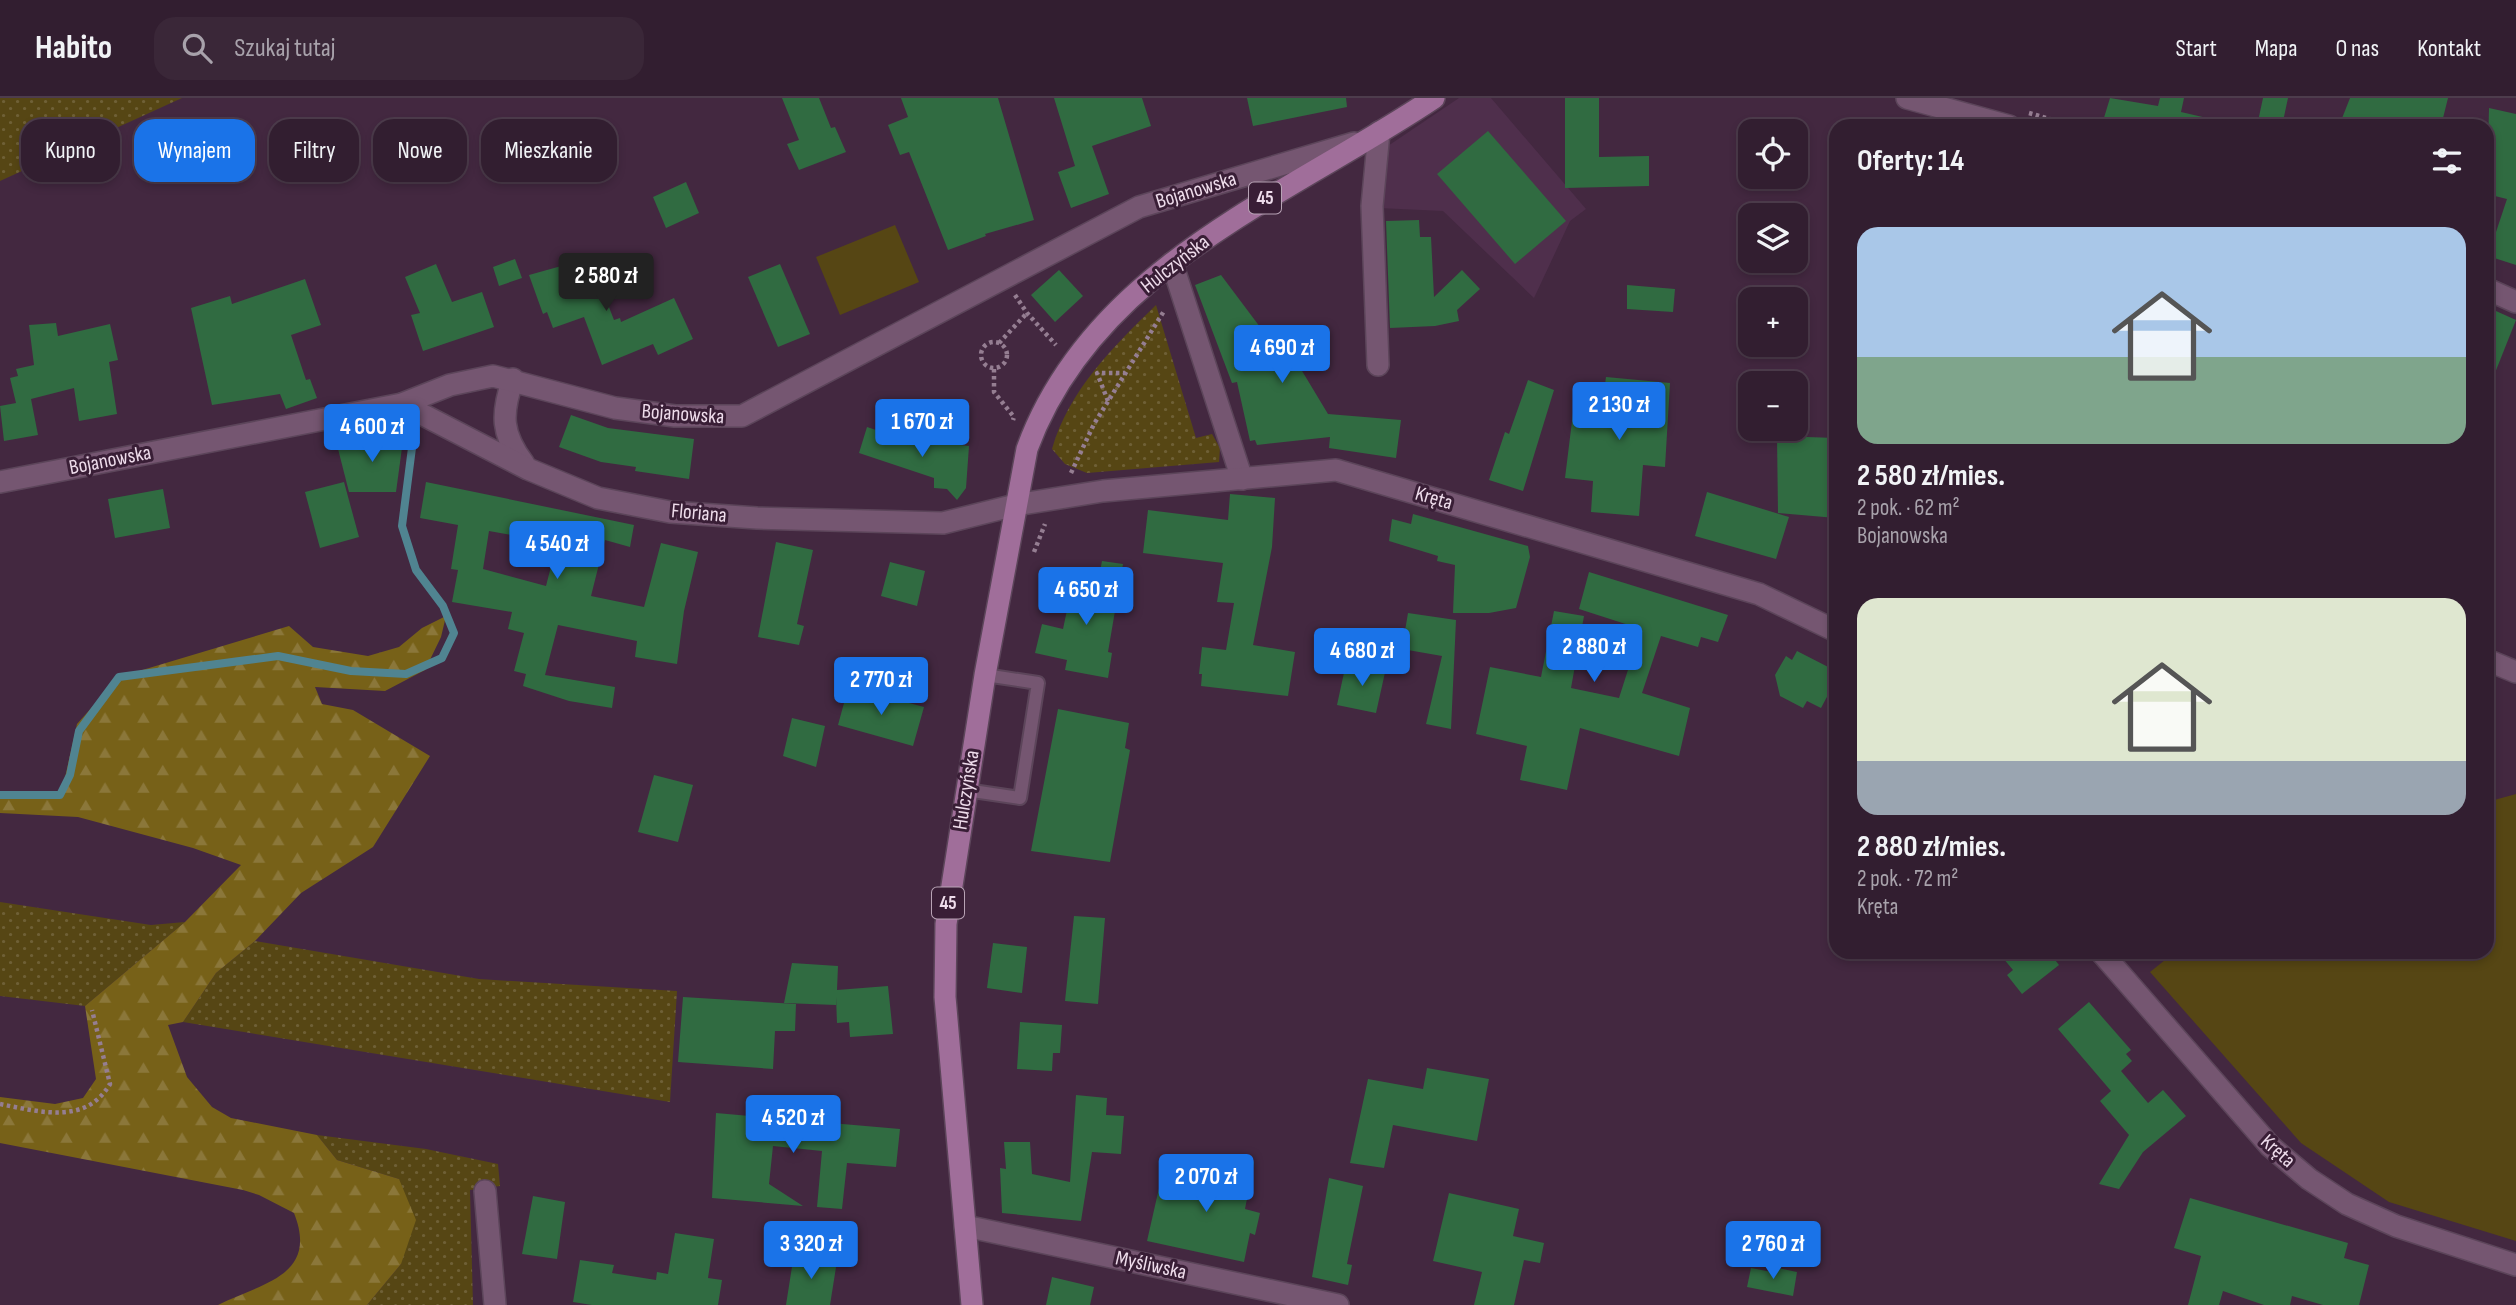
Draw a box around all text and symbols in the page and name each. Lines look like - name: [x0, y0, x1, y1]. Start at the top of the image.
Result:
- search box: [154, 17, 644, 80]
- text: Habito: [35, 28, 112, 68]
- icon: search: [178, 29, 216, 67]
- text: Szukaj tutaj: [234, 33, 335, 64]
- text: Start: [2176, 34, 2217, 63]
- text: Mapa: [2255, 34, 2297, 63]
- text: O nas: [2335, 34, 2379, 63]
- text: Kontakt: [2417, 34, 2481, 63]
- chip: Kupno: [21, 119, 120, 182]
- chip: Wynajem: [134, 119, 255, 182]
- chip: Filtry: [269, 119, 359, 182]
- chip: Nowe: [373, 119, 467, 182]
- chip: Mieszkanie: [481, 119, 617, 182]
- map controls: [1738, 119, 1808, 441]
- button: locate: [1738, 119, 1808, 189]
- icon: filters: [2428, 142, 2466, 180]
- text: Oferty: 14: [1857, 143, 1964, 179]
- street label: Bojanowska: [1153, 166, 1239, 214]
- road number: 45: [1249, 183, 1281, 214]
- button: layers: [1738, 203, 1808, 273]
- street label: Hulczyńska: [1136, 230, 1214, 298]
- pin: 2 580 zł: [534, 254, 678, 313]
- text: 2 580 zł: [575, 262, 637, 290]
- icon: home: [2099, 273, 2225, 399]
- button: +: [1738, 287, 1808, 357]
- pin: 4 690 zł: [1210, 326, 1354, 385]
- text: 4 690 zł: [1250, 334, 1314, 362]
- button: −: [1738, 371, 1808, 441]
- pin: 2 130 zł: [1547, 382, 1691, 442]
- text: 2 130 zł: [1588, 391, 1650, 419]
- street label: Bojanowska: [641, 399, 725, 429]
- pin: 1 670 zł: [850, 400, 994, 459]
- pin: 4 600 zł: [300, 404, 444, 464]
- text: 1 670 zł: [891, 408, 953, 436]
- text: 4 600 zł: [340, 413, 404, 441]
- street label: Bojanowska: [67, 440, 153, 480]
- text: 2 580 zł/mies.: [1857, 458, 2005, 494]
- street label: Kręta: [1412, 481, 1456, 515]
- text: 2 pok. · 62 m²: [1857, 494, 1960, 522]
- street label: Floriana: [670, 498, 728, 528]
- pin: 4 540 zł: [485, 522, 629, 581]
- text: Bojanowska: [1857, 522, 1948, 550]
- text: 4 540 zł: [525, 530, 589, 558]
- pin: 4 650 zł: [1014, 568, 1158, 627]
- text: 4 650 zł: [1054, 576, 1118, 604]
- pin: 2 880 zł: [1522, 624, 1666, 684]
- pin: 4 680 zł: [1290, 628, 1434, 688]
- text: 2 880 zł: [1562, 633, 1626, 661]
- text: 4 680 zł: [1330, 637, 1394, 665]
- icon: home: [2099, 644, 2225, 770]
- pin: 2 770 zł: [809, 658, 953, 717]
- text: 2 770 zł: [850, 666, 912, 694]
- street label: Hulczyńska: [947, 749, 985, 831]
- text: 2 880 zł/mies.: [1857, 829, 2006, 865]
- text: 2 pok. · 72 m²: [1857, 865, 1958, 893]
- road number: 45: [932, 888, 964, 918]
- text: Kręta: [1857, 893, 1898, 921]
- pin: 4 520 zł: [721, 1096, 865, 1155]
- text: 4 520 zł: [762, 1104, 824, 1132]
- street label: Kręta: [2256, 1129, 2300, 1173]
- pin: 2 070 zł: [1134, 1154, 1278, 1214]
- text: 2 070 zł: [1175, 1163, 1237, 1191]
- pin: 3 320 zł: [739, 1222, 883, 1281]
- pin: 2 760 zł: [1701, 1222, 1845, 1281]
- text: 3 320 zł: [780, 1230, 842, 1258]
- text: 2 760 zł: [1742, 1230, 1804, 1258]
- street label: Myśliwska: [1113, 1245, 1189, 1285]

